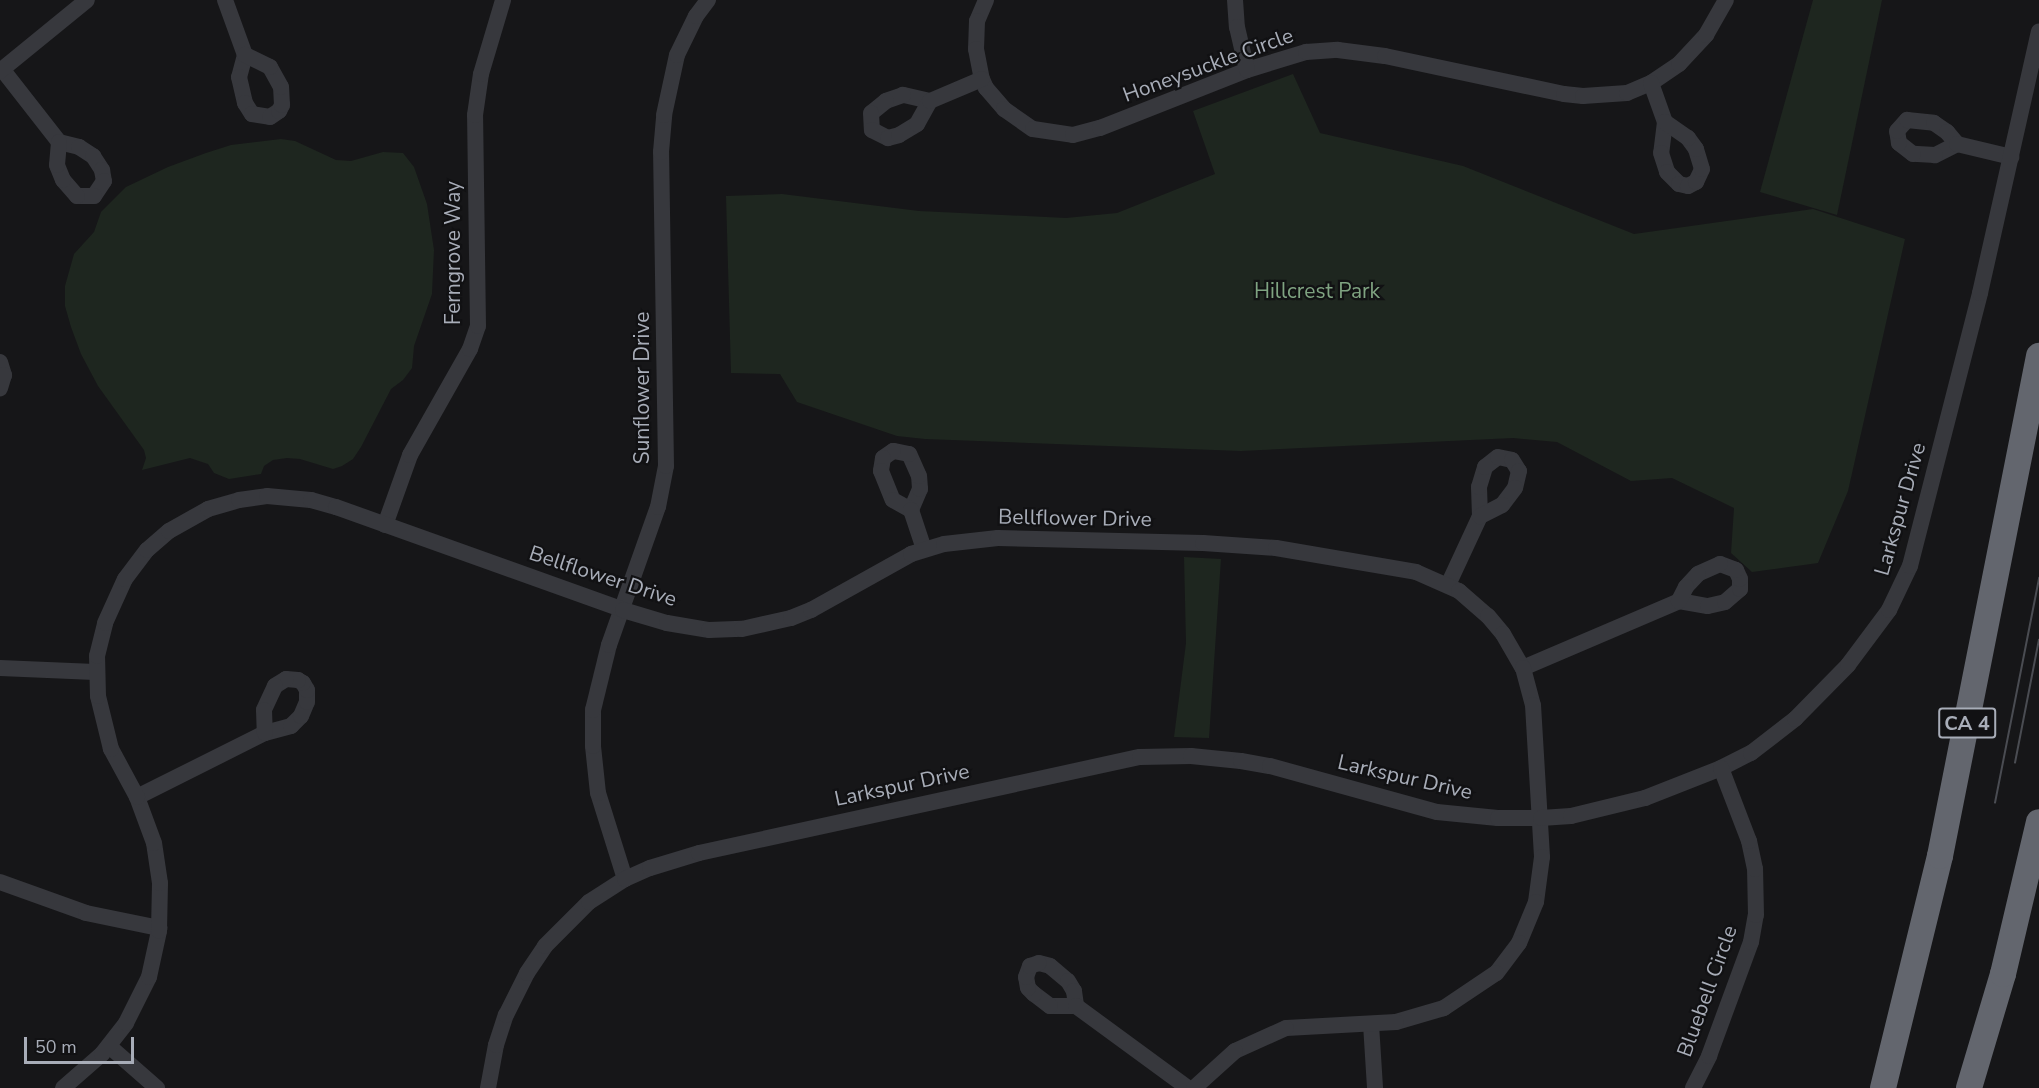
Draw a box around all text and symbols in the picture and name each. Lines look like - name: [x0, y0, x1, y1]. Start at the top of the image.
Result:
- street label: Honeysuckle Circle: [1119, 22, 1297, 108]
- street label: Ferngrove Way: [440, 181, 466, 325]
- park label: Hillcrest Park: [1254, 278, 1380, 304]
- street label: Sunflower Drive: [629, 312, 655, 464]
- street label: Larkspur Drive: [1869, 440, 1931, 578]
- street label: Bellflower Drive: [998, 504, 1152, 532]
- street label: Bellflower Drive: [526, 540, 680, 612]
- road number: CA 4: [1937, 706, 1997, 740]
- street label: Larkspur Drive: [1335, 749, 1475, 805]
- street label: Larkspur Drive: [832, 758, 972, 812]
- street label: Bluebell Circle: [1672, 922, 1742, 1060]
- scale bar: [27, 1025, 136, 1063]
- text: 50 m: [35, 1035, 77, 1059]

